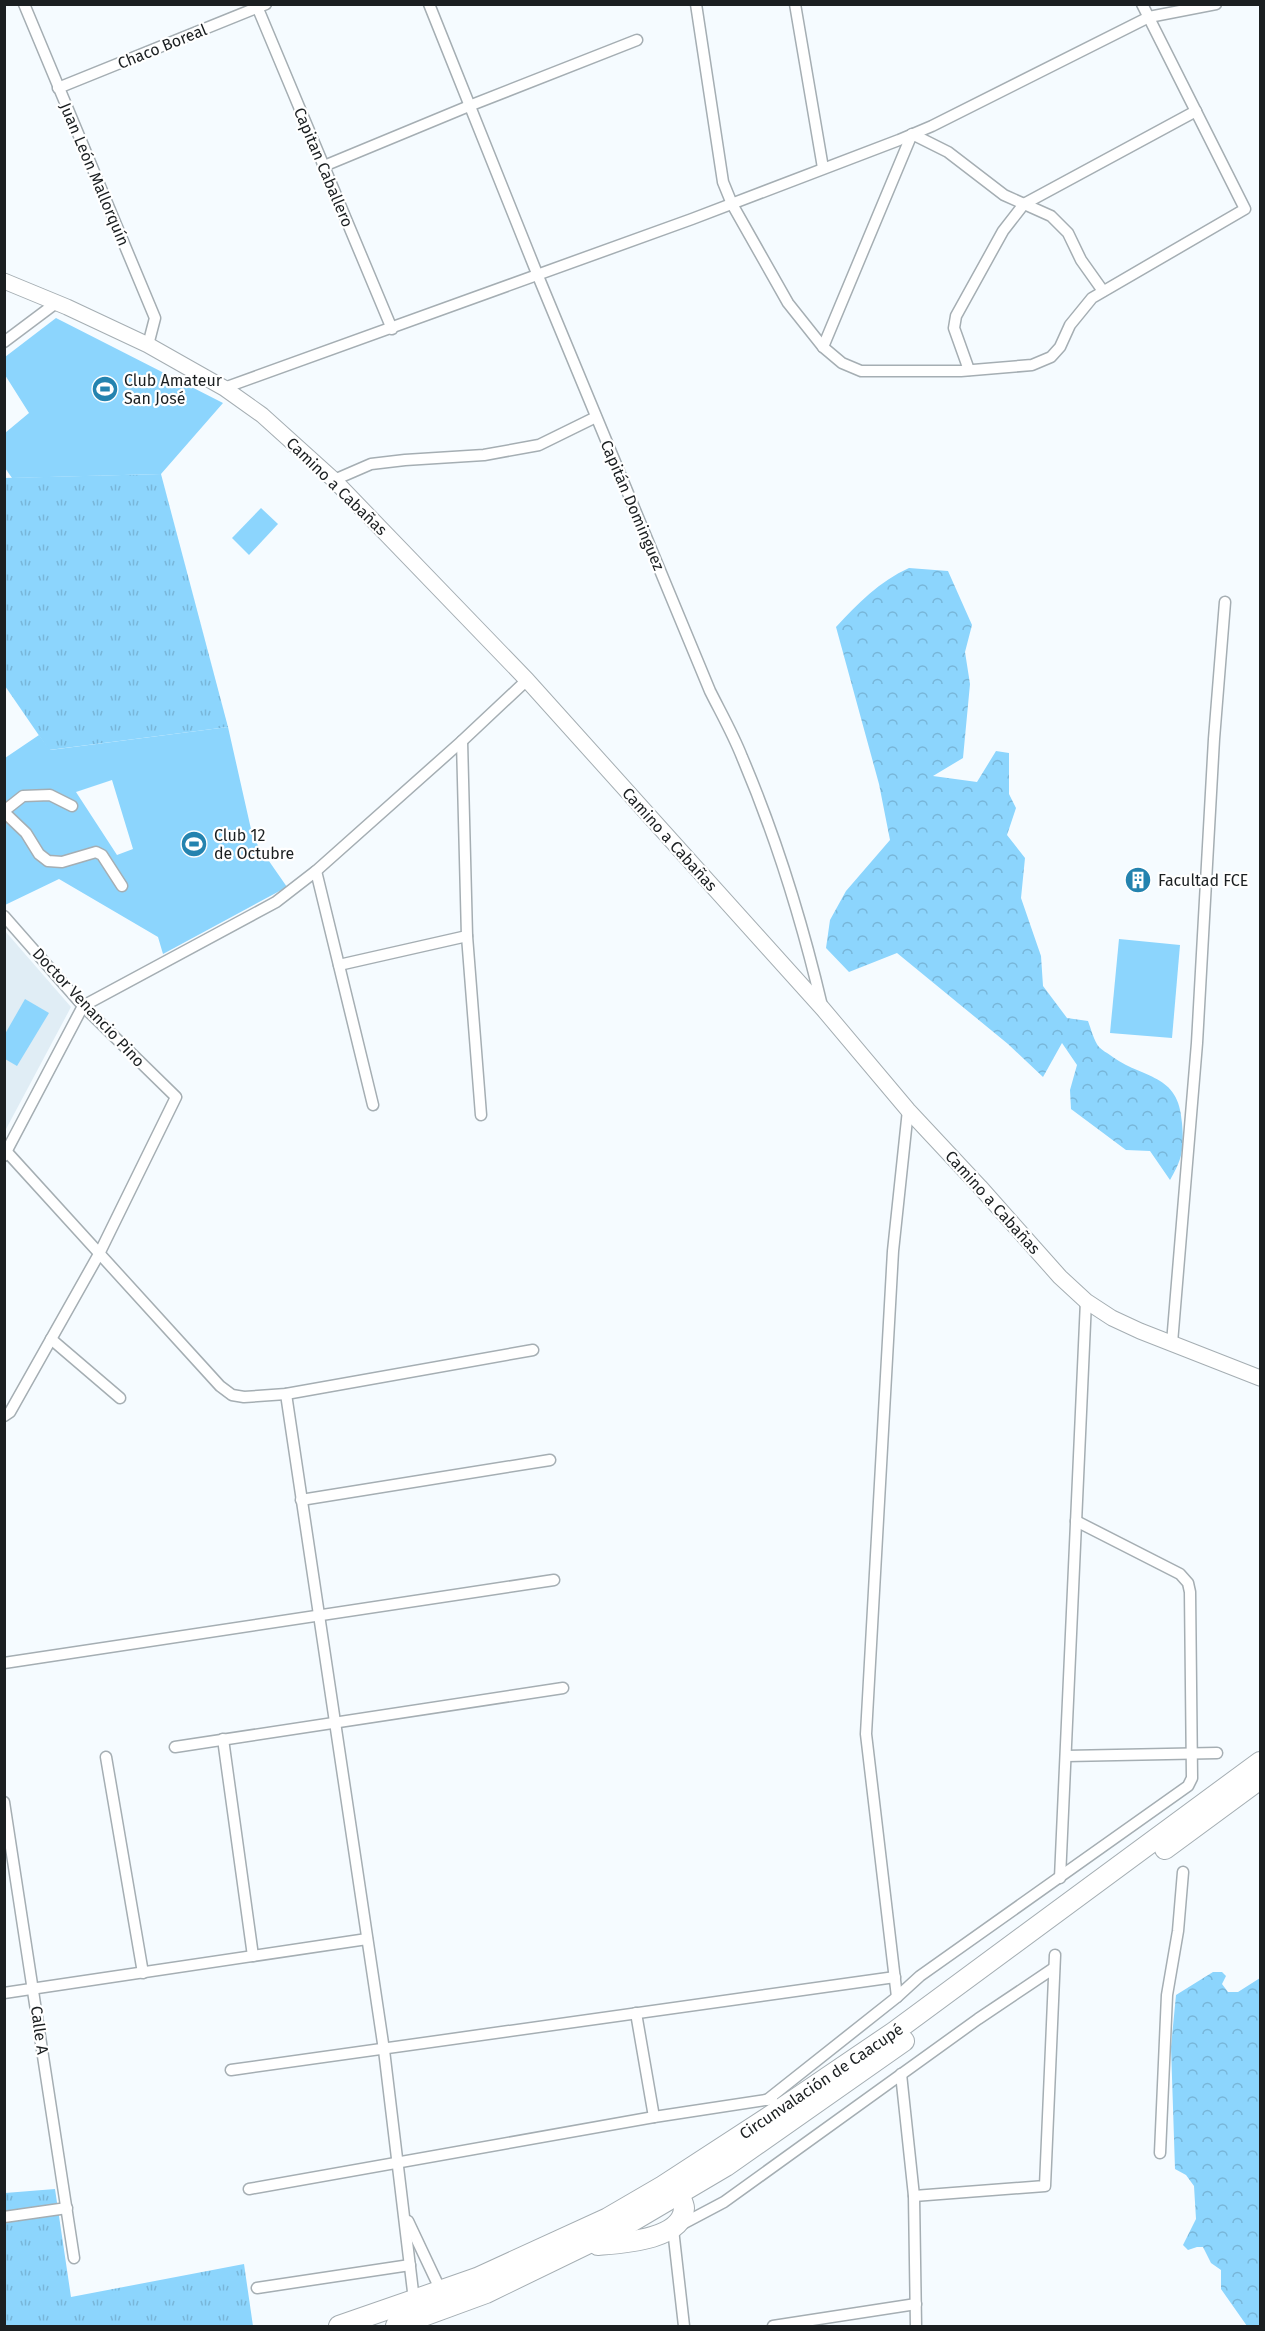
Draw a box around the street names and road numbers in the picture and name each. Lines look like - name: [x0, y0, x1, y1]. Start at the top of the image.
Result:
- street label: Chaco Boreal: [115, 20, 210, 73]
- street label: Juan León Mallorquín: [56, 100, 133, 249]
- street label: Capitan Caballero: [290, 105, 357, 230]
- street label: Camino a Cabañas: [282, 433, 391, 539]
- street label: Capitán Dominguez: [596, 437, 669, 573]
- street label: Camino a Cabañas: [618, 784, 721, 895]
- street label: Doctor Venancio Pino: [29, 944, 149, 1071]
- street label: Camino a Cabañas: [941, 1147, 1044, 1258]
- street label: Calle A: [27, 2005, 52, 2056]
- street label: Circunvalación de Caacupé: [736, 2019, 907, 2143]

